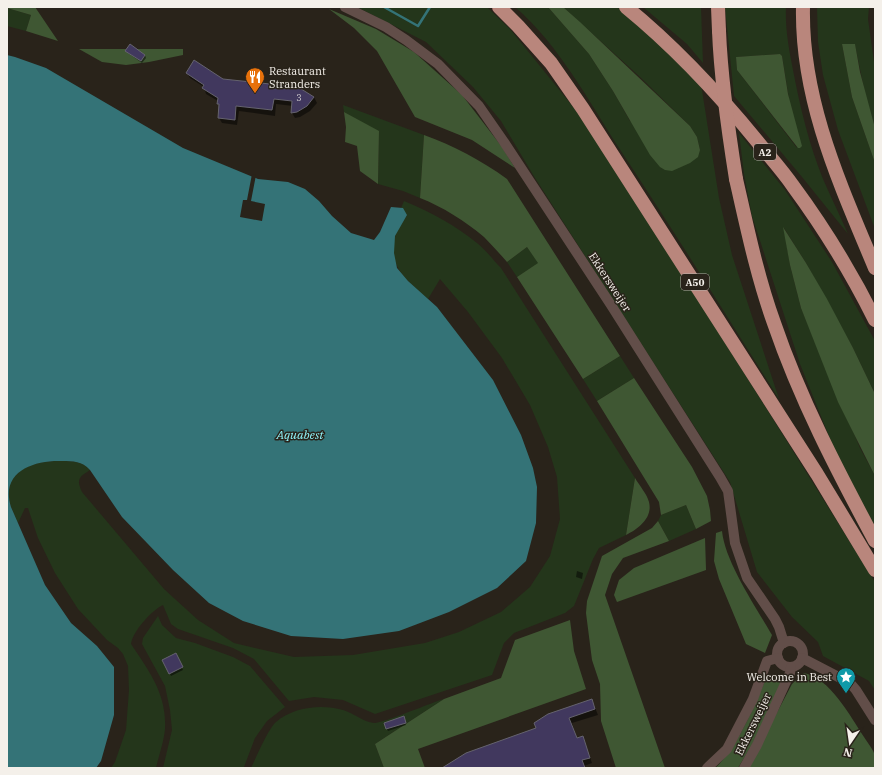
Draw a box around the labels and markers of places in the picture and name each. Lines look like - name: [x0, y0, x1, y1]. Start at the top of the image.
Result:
- place label: Restaurant Stranders: [269, 64, 326, 91]
- restaurant icon: Restaurant Stranders: [244, 66, 266, 94]
- place icon: Welcome in Best: [835, 666, 857, 694]
- place label: Welcome in Best: [746, 670, 832, 684]

